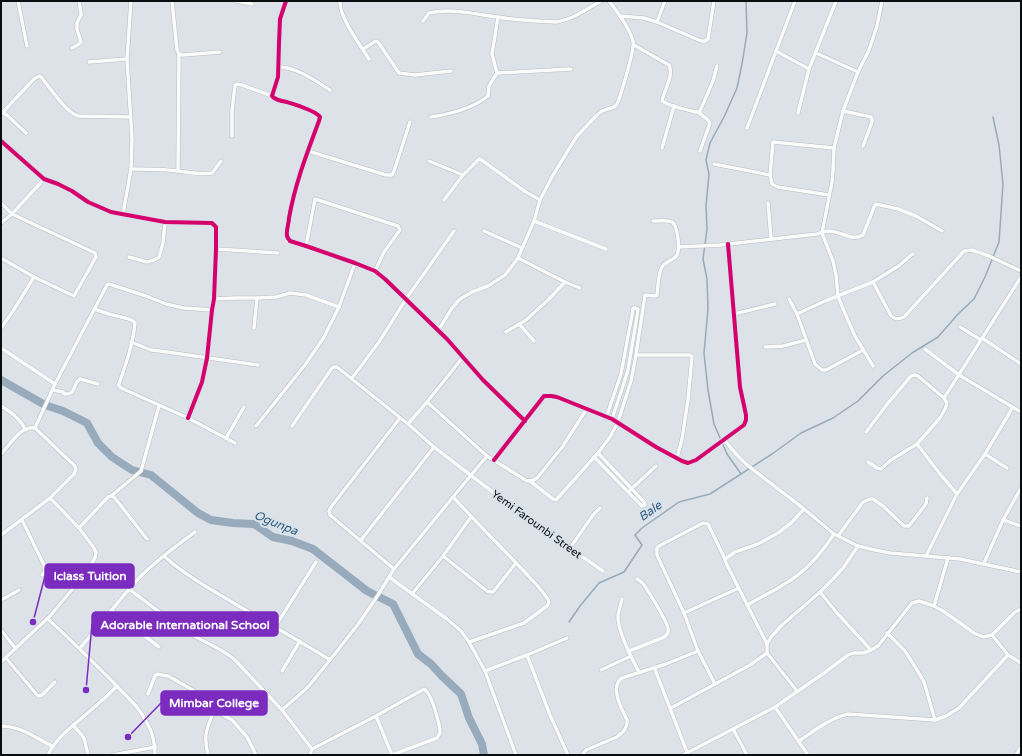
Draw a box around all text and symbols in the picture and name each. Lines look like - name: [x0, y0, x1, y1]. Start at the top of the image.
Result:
- street label: Yemi Farounbi Street: [489, 487, 584, 561]
- water label: Bale: [636, 497, 665, 524]
- water label: Ogunpa: [252, 508, 300, 538]
- callout: Iclass Tuition: [45, 564, 134, 588]
- text: Iclass Tuition: [53, 569, 127, 583]
- callout: Adorable International School: [92, 612, 278, 636]
- text: Adorable International School: [100, 618, 270, 632]
- callout: Mimbar College: [161, 691, 267, 715]
- text: Mimbar College: [169, 696, 259, 711]

